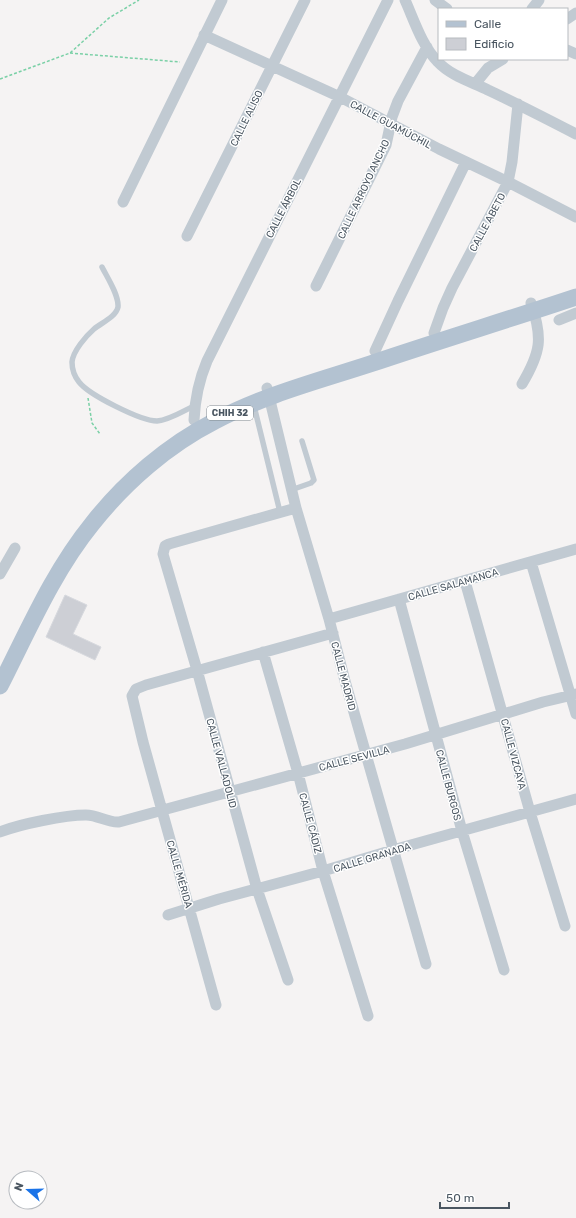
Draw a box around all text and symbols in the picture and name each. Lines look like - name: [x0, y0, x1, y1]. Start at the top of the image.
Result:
- legend: [438, 8, 568, 60]
- text: Calle: [474, 17, 501, 31]
- text: Edificio: [474, 37, 514, 51]
- street label: CALLE ALISO: [228, 88, 266, 148]
- street label: CALLE GUAMÚCHIL: [348, 98, 434, 152]
- street label: CALLE ARROYO ANCHO: [336, 138, 392, 241]
- street label: CALLE ÁRBOL: [264, 176, 304, 240]
- street label: CALLE ABETO: [467, 191, 508, 254]
- road number: CHIH 32: [207, 406, 253, 420]
- street label: CALLE SALAMANCA: [407, 566, 500, 604]
- street label: CALLE MADRID: [328, 641, 358, 712]
- street label: CALLE VALLADOLID: [203, 717, 239, 810]
- street label: CALLE VIZCAYA: [498, 717, 528, 791]
- street label: CALLE SEVILLA: [318, 744, 391, 774]
- street label: CALLE BURGOS: [433, 748, 463, 822]
- street label: CALLE CÁDIZ: [296, 792, 324, 855]
- street label: CALLE MÉRIDA: [164, 839, 195, 910]
- street label: CALLE GRANADA: [332, 840, 413, 875]
- north arrow: [8, 1170, 48, 1210]
- text: N: [12, 1181, 27, 1193]
- scale bar: [440, 1184, 509, 1210]
- text: 50 m: [446, 1191, 474, 1205]

